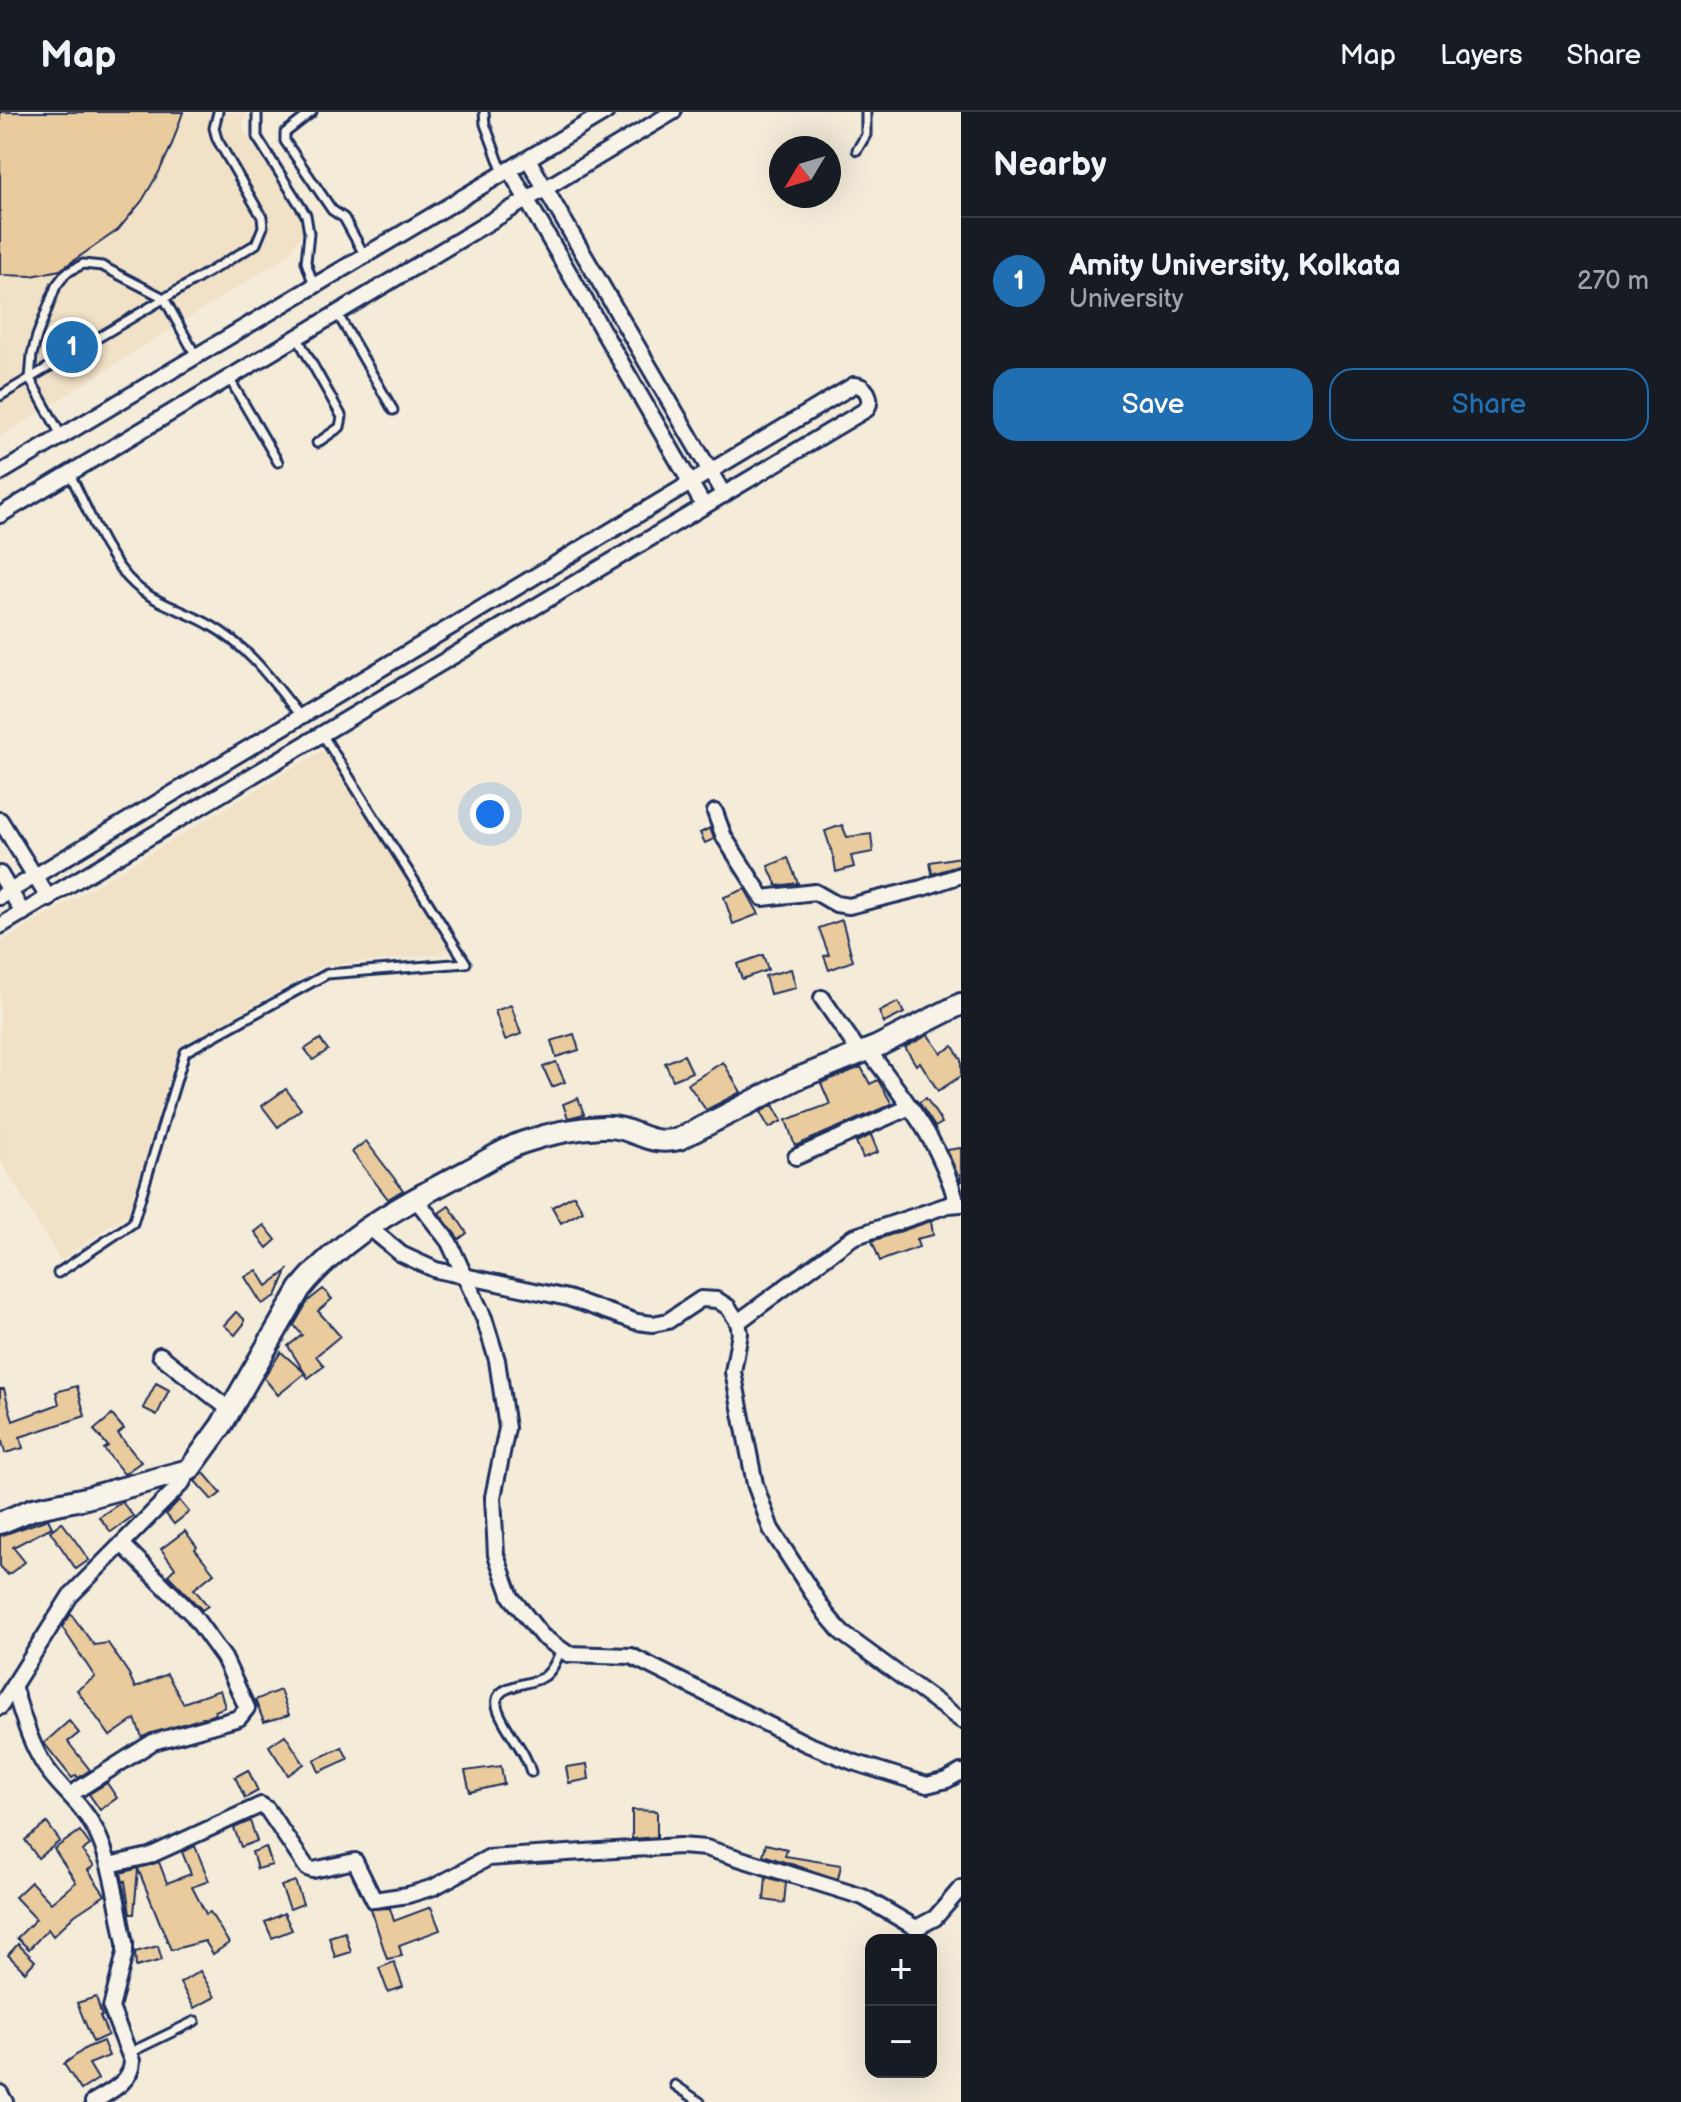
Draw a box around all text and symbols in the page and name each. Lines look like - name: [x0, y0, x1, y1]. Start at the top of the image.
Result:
- text: Map: [40, 33, 116, 78]
- text: Map: [1340, 39, 1396, 72]
- text: Layers: [1440, 39, 1523, 72]
- text: Share: [1567, 39, 1641, 72]
- north arrow: [769, 136, 841, 208]
- text: Nearby: [993, 144, 1107, 185]
- text: Amity University, Kolkata: [1069, 248, 1401, 284]
- text: 1: [1014, 266, 1024, 297]
- text: 270 m: [1577, 266, 1649, 297]
- text: University: [1069, 284, 1184, 315]
- pin: 1: [46, 317, 98, 377]
- button: Save: [993, 368, 1313, 441]
- button: Share: [1329, 368, 1649, 441]
- your location: [470, 794, 510, 834]
- map controls: [865, 1934, 937, 2078]
- button: +: [865, 1934, 937, 2006]
- button: −: [865, 2006, 937, 2078]

